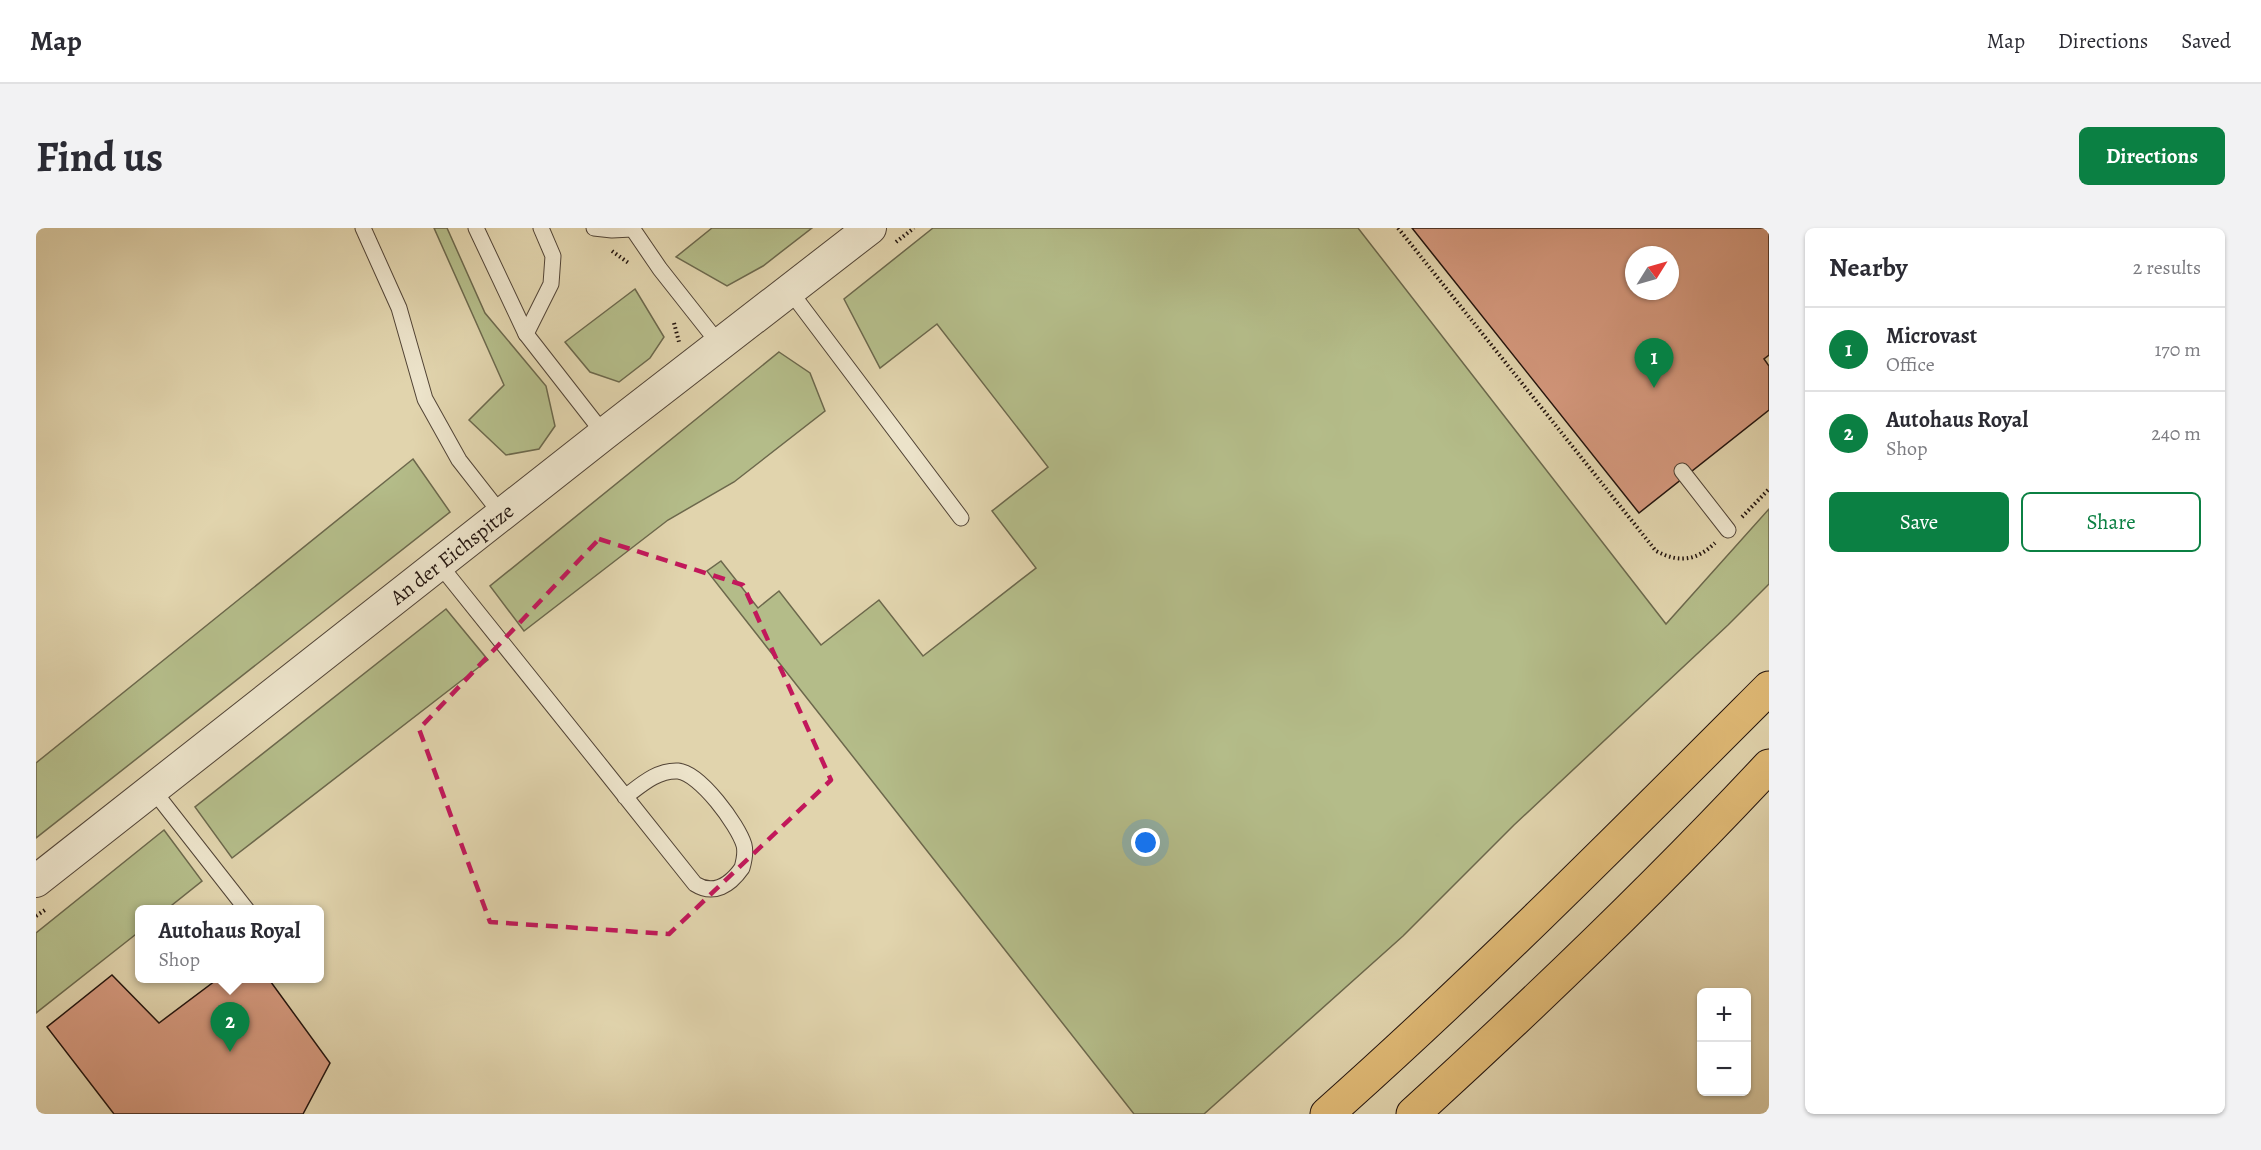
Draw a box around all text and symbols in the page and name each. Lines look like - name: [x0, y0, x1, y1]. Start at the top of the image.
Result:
- text: Map: [30, 22, 82, 60]
- text: Map: [1987, 27, 2025, 55]
- text: Directions: [2058, 27, 2148, 55]
- text: Saved: [2181, 27, 2231, 55]
- button: Directions: [2079, 127, 2225, 185]
- text: Find us: [36, 128, 163, 185]
- north arrow: [1625, 246, 1679, 300]
- text: Nearby: [1829, 250, 1908, 285]
- text: 2 results: [2133, 254, 2201, 281]
- text: Microvast: [1886, 321, 1977, 351]
- text: 1: [1845, 336, 1852, 363]
- text: 170 m: [2155, 336, 2201, 363]
- pin: 1: [1634, 338, 1674, 388]
- text: Office: [1886, 351, 1935, 378]
- text: Autohaus Royal: [1886, 405, 2028, 435]
- text: 2: [1844, 420, 1853, 447]
- text: 240 m: [2151, 420, 2201, 447]
- text: Shop: [1886, 435, 1928, 462]
- button: Save: [1829, 492, 2009, 552]
- button: Share: [2021, 492, 2201, 552]
- street label: An der Eichspitze: [384, 497, 520, 612]
- your location: [1131, 828, 1160, 857]
- popup: [135, 905, 324, 983]
- text: Autohaus Royal: [158, 916, 301, 946]
- text: Shop: [158, 946, 200, 973]
- map controls: [1697, 988, 1751, 1096]
- button: +: [1697, 988, 1751, 1042]
- pin: 2: [210, 1002, 250, 1052]
- button: −: [1697, 1042, 1751, 1096]

